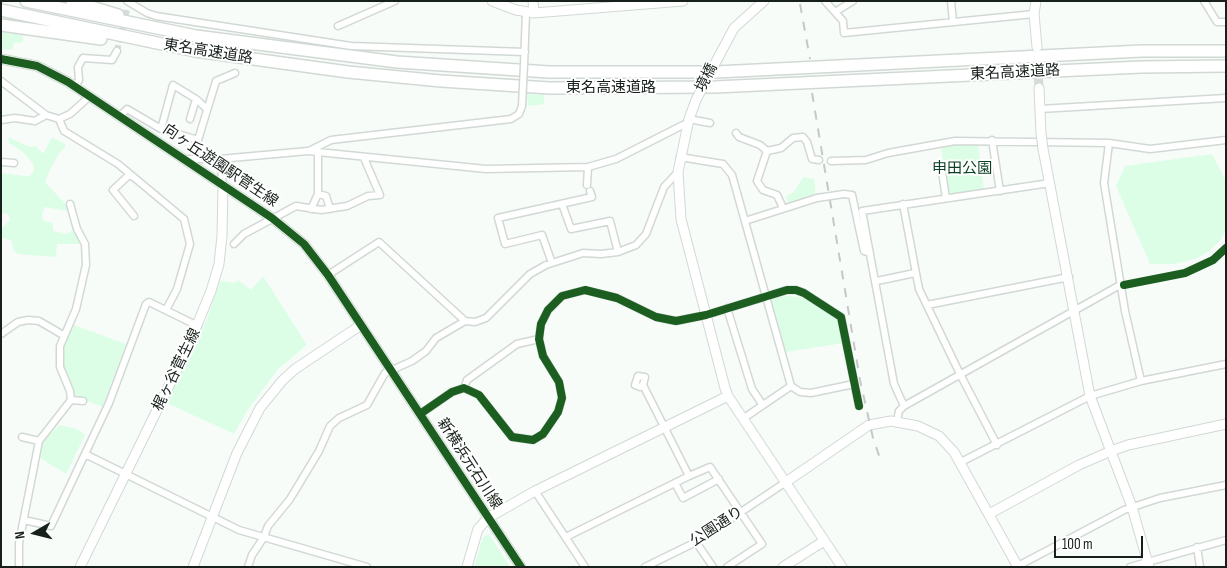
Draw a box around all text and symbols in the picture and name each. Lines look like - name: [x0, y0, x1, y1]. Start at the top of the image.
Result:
- street label: 東名高速道路: [162, 36, 254, 68]
- street label: 境橋: [692, 61, 722, 95]
- street label: 東名高速道路: [970, 62, 1060, 84]
- street label: 東名高速道路: [566, 79, 656, 97]
- street label: 向ヶ丘遊園駅菅生線: [159, 121, 281, 211]
- park label: 申田公園: [932, 160, 992, 178]
- street label: 梶ヶ谷菅生線: [149, 326, 205, 414]
- street label: 新横浜元石川線: [433, 415, 505, 513]
- street label: 公園通り: [687, 503, 747, 551]
- north arrow: [10, 508, 60, 558]
- scale bar: [1057, 526, 1146, 558]
- text: N: [11, 530, 29, 540]
- text: 100 m: [1062, 535, 1093, 554]

